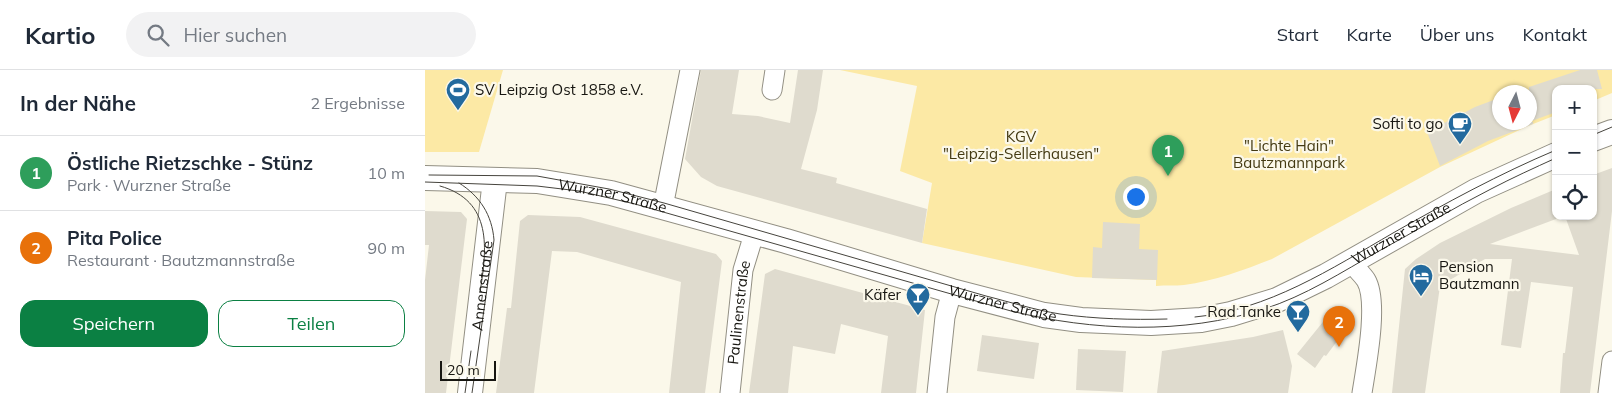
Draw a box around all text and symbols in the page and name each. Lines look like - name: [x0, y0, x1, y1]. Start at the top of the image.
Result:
- search box: [126, 12, 476, 57]
- text: Kartio: [25, 20, 96, 50]
- icon: search: [144, 21, 172, 49]
- text: Hier suchen: [184, 23, 287, 47]
- text: Start: [1277, 23, 1318, 46]
- text: Karte: [1346, 23, 1392, 46]
- text: Über uns: [1420, 23, 1495, 46]
- text: Kontakt: [1523, 23, 1587, 46]
- sports icon: SV Leipzig Ost 1858 e.V.: [445, 77, 471, 111]
- place label: SV Leipzig Ost 1858 e.V.: [475, 80, 644, 99]
- north arrow: [1492, 85, 1537, 130]
- map controls: [1552, 85, 1597, 220]
- button: +: [1552, 85, 1597, 130]
- text: In der Nähe: [20, 90, 136, 116]
- text: 2 Ergebnisse: [310, 93, 405, 113]
- cafe icon: Softi to go: [1447, 111, 1473, 145]
- place label: Softi to go: [1372, 114, 1443, 133]
- park label: KGV "Leipzig-Sellerhausen": [943, 127, 1099, 163]
- button: −: [1552, 130, 1597, 175]
- pin: 1: [1152, 135, 1184, 176]
- park label: "Lichte Hain" Bautzmannpark: [1233, 136, 1345, 172]
- text: Östliche Rietzschke - Stünz: [67, 151, 313, 175]
- text: 1: [31, 163, 41, 183]
- text: 10 m: [368, 163, 405, 183]
- text: Park · Wurzner Straße: [67, 175, 231, 195]
- street label: Wurzner Straße: [557, 175, 669, 217]
- button: locate: [1552, 175, 1597, 220]
- your location: [1123, 184, 1149, 210]
- street label: Wurzner Straße: [1348, 197, 1454, 269]
- text: Pita Police: [67, 226, 162, 250]
- text: 2: [31, 238, 41, 258]
- text: 90 m: [368, 238, 405, 258]
- street label: Annenstraße: [467, 240, 497, 332]
- text: Restaurant · Bautzmannstraße: [67, 250, 295, 270]
- place label: Pension Bautzmann: [1439, 257, 1520, 293]
- street label: Paulinenstraße: [723, 258, 754, 365]
- hotel icon: Pension Bautzmann: [1408, 263, 1434, 297]
- street label: Wurzner Straße: [947, 280, 1058, 326]
- bar icon: Käfer: [905, 282, 931, 316]
- place label: Käfer: [864, 285, 902, 304]
- bar icon: Rad Tanke: [1285, 299, 1311, 333]
- button: Speichern: [20, 300, 208, 347]
- button: Teilen: [218, 300, 405, 347]
- place label: Rad Tanke: [1207, 302, 1281, 321]
- pin: 2: [1323, 306, 1355, 347]
- scale bar: [440, 358, 496, 381]
- text: 20 m: [447, 361, 480, 379]

